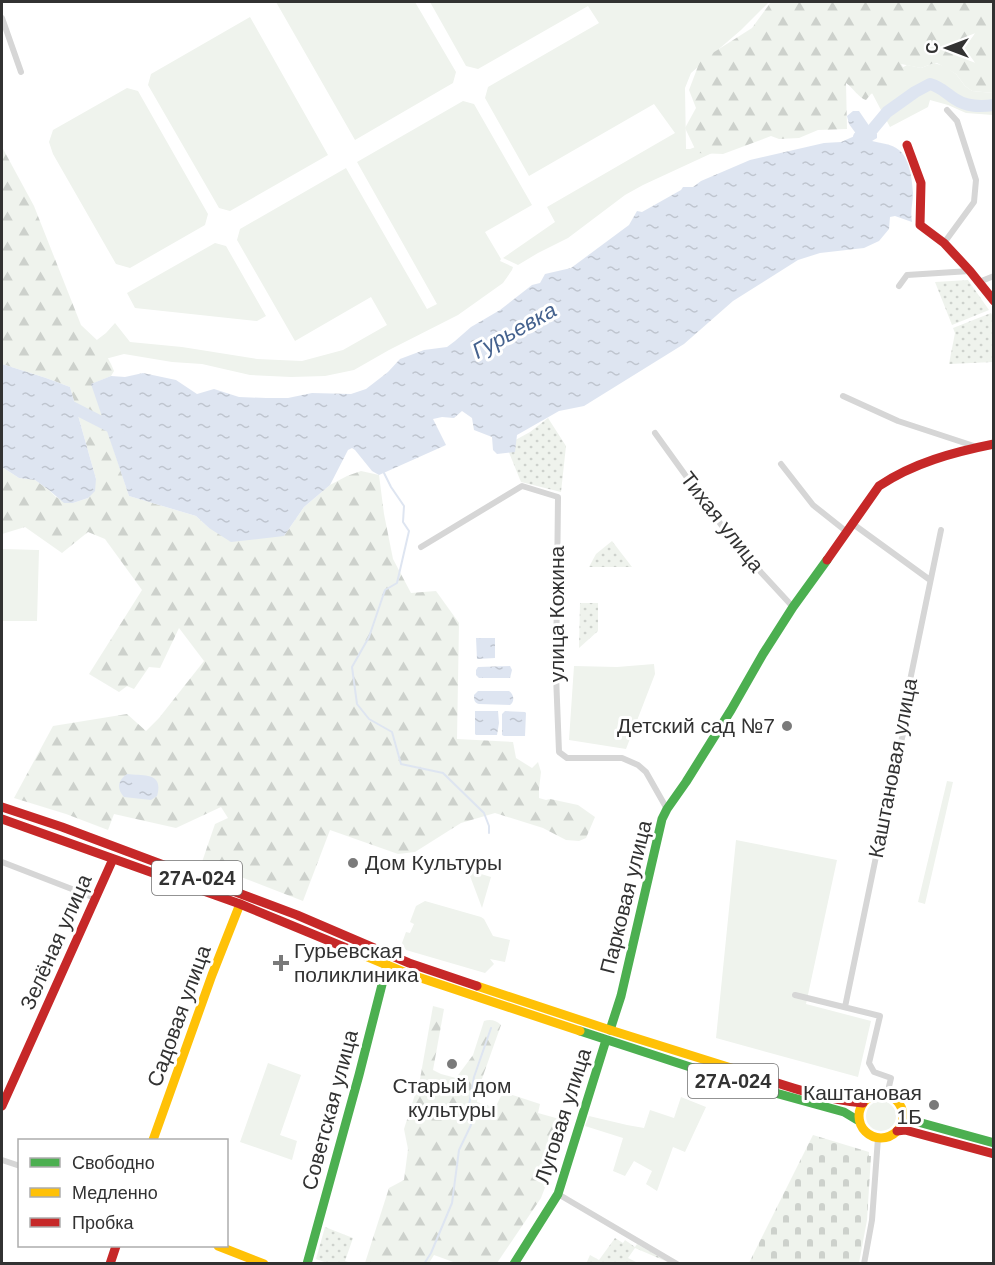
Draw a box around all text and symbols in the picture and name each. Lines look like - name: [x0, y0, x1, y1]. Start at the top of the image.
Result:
- north arrow: [917, 18, 977, 78]
- text: С: [924, 42, 941, 54]
- water label: Гурьевка: [468, 297, 561, 364]
- street label: Тихая улица: [676, 467, 769, 577]
- street label: улица Кожина: [545, 546, 568, 682]
- street label: Каштановая улица: [864, 676, 921, 860]
- place label: Детский сад №7: [617, 714, 775, 737]
- marker: Детский сад №7: [780, 719, 794, 733]
- street label: Парковая улица: [595, 818, 656, 976]
- place label: Дом Культуры: [365, 851, 502, 874]
- marker: Дом Культуры: [346, 856, 360, 870]
- road number: 27А-024: [152, 861, 242, 895]
- street label: Зелёная улица: [15, 870, 96, 1013]
- place label: Гурьевская поликлиника: [294, 939, 419, 986]
- street label: Садовая улица: [142, 942, 215, 1090]
- marker: Гурьевская поликлиника: [272, 954, 290, 972]
- street label: Советская улица: [297, 1027, 362, 1192]
- street label: Луговая улица: [530, 1045, 595, 1186]
- marker: Старый дом культуры: [445, 1057, 459, 1071]
- road number: 27А-024: [688, 1064, 778, 1098]
- place label: Старый дом культуры: [393, 1074, 511, 1121]
- place label: Каштановая 1Б: [803, 1081, 922, 1128]
- marker: Каштановая 1Б: [927, 1098, 941, 1112]
- legend: [18, 1139, 228, 1247]
- text: Свободно: [72, 1153, 155, 1173]
- text: Медленно: [72, 1183, 158, 1203]
- text: Пробка: [72, 1213, 135, 1233]

